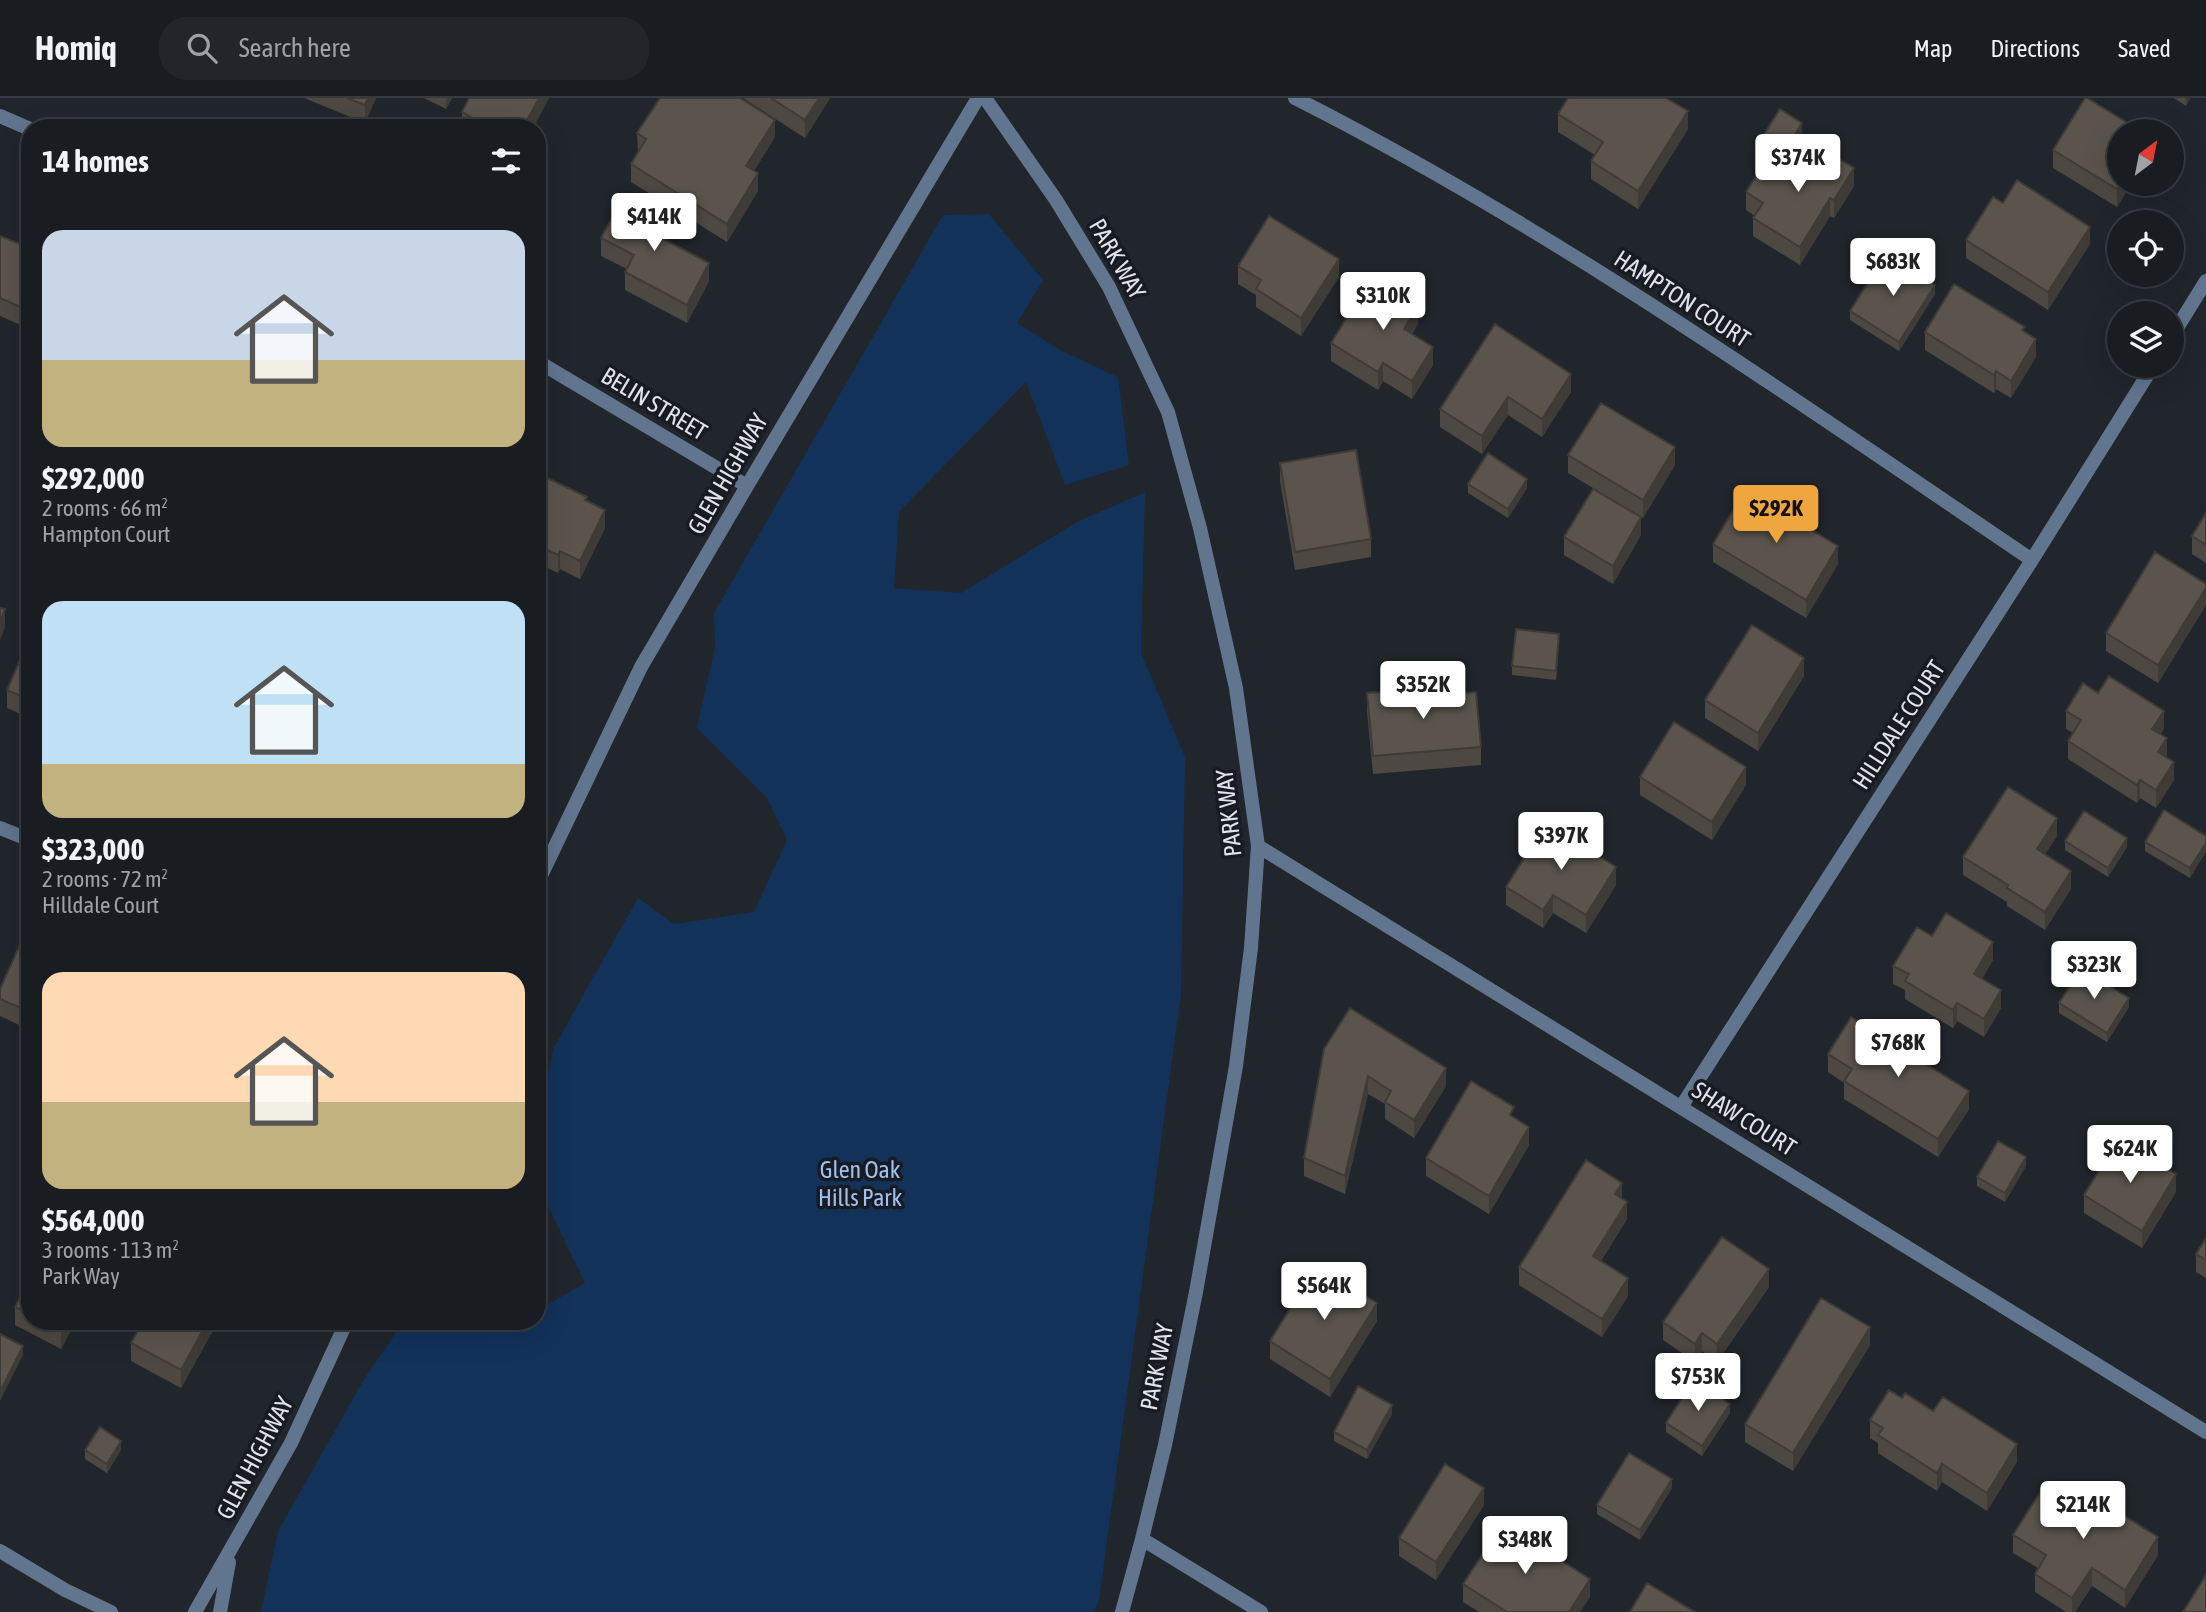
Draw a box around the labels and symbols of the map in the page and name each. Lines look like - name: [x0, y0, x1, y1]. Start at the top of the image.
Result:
- north arrow: [2107, 119, 2184, 196]
- pin: $374K: [1749, 134, 1847, 194]
- pin: $414K: [605, 194, 703, 253]
- street label: PARK WAY: [1084, 214, 1151, 304]
- pin: $683K: [1844, 238, 1942, 298]
- street label: HAMPTON COURT: [1609, 245, 1755, 353]
- pin: $310K: [1334, 272, 1432, 332]
- street label: BELIN STREET: [597, 362, 712, 446]
- street label: GLEN HIGHWAY: [682, 408, 773, 539]
- pin: $292K: [1727, 486, 1825, 545]
- street label: HILLDALE COURT: [1847, 655, 1950, 794]
- pin: $352K: [1374, 662, 1472, 721]
- street label: PARK WAY: [1210, 768, 1247, 858]
- pin: $397K: [1512, 812, 1610, 872]
- pin: $323K: [2045, 942, 2143, 1001]
- pin: $768K: [1849, 1020, 1947, 1079]
- street label: SHAW COURT: [1687, 1076, 1801, 1161]
- pin: $624K: [2081, 1126, 2179, 1185]
- park label: Glen Oak Hills Park: [818, 1156, 902, 1211]
- pin: $564K: [1275, 1262, 1373, 1322]
- street label: PARK WAY: [1135, 1321, 1178, 1413]
- pin: $753K: [1649, 1354, 1747, 1413]
- street label: GLEN HIGHWAY: [211, 1392, 298, 1524]
- pin: $214K: [2034, 1482, 2132, 1541]
- pin: $348K: [1476, 1516, 1574, 1576]

